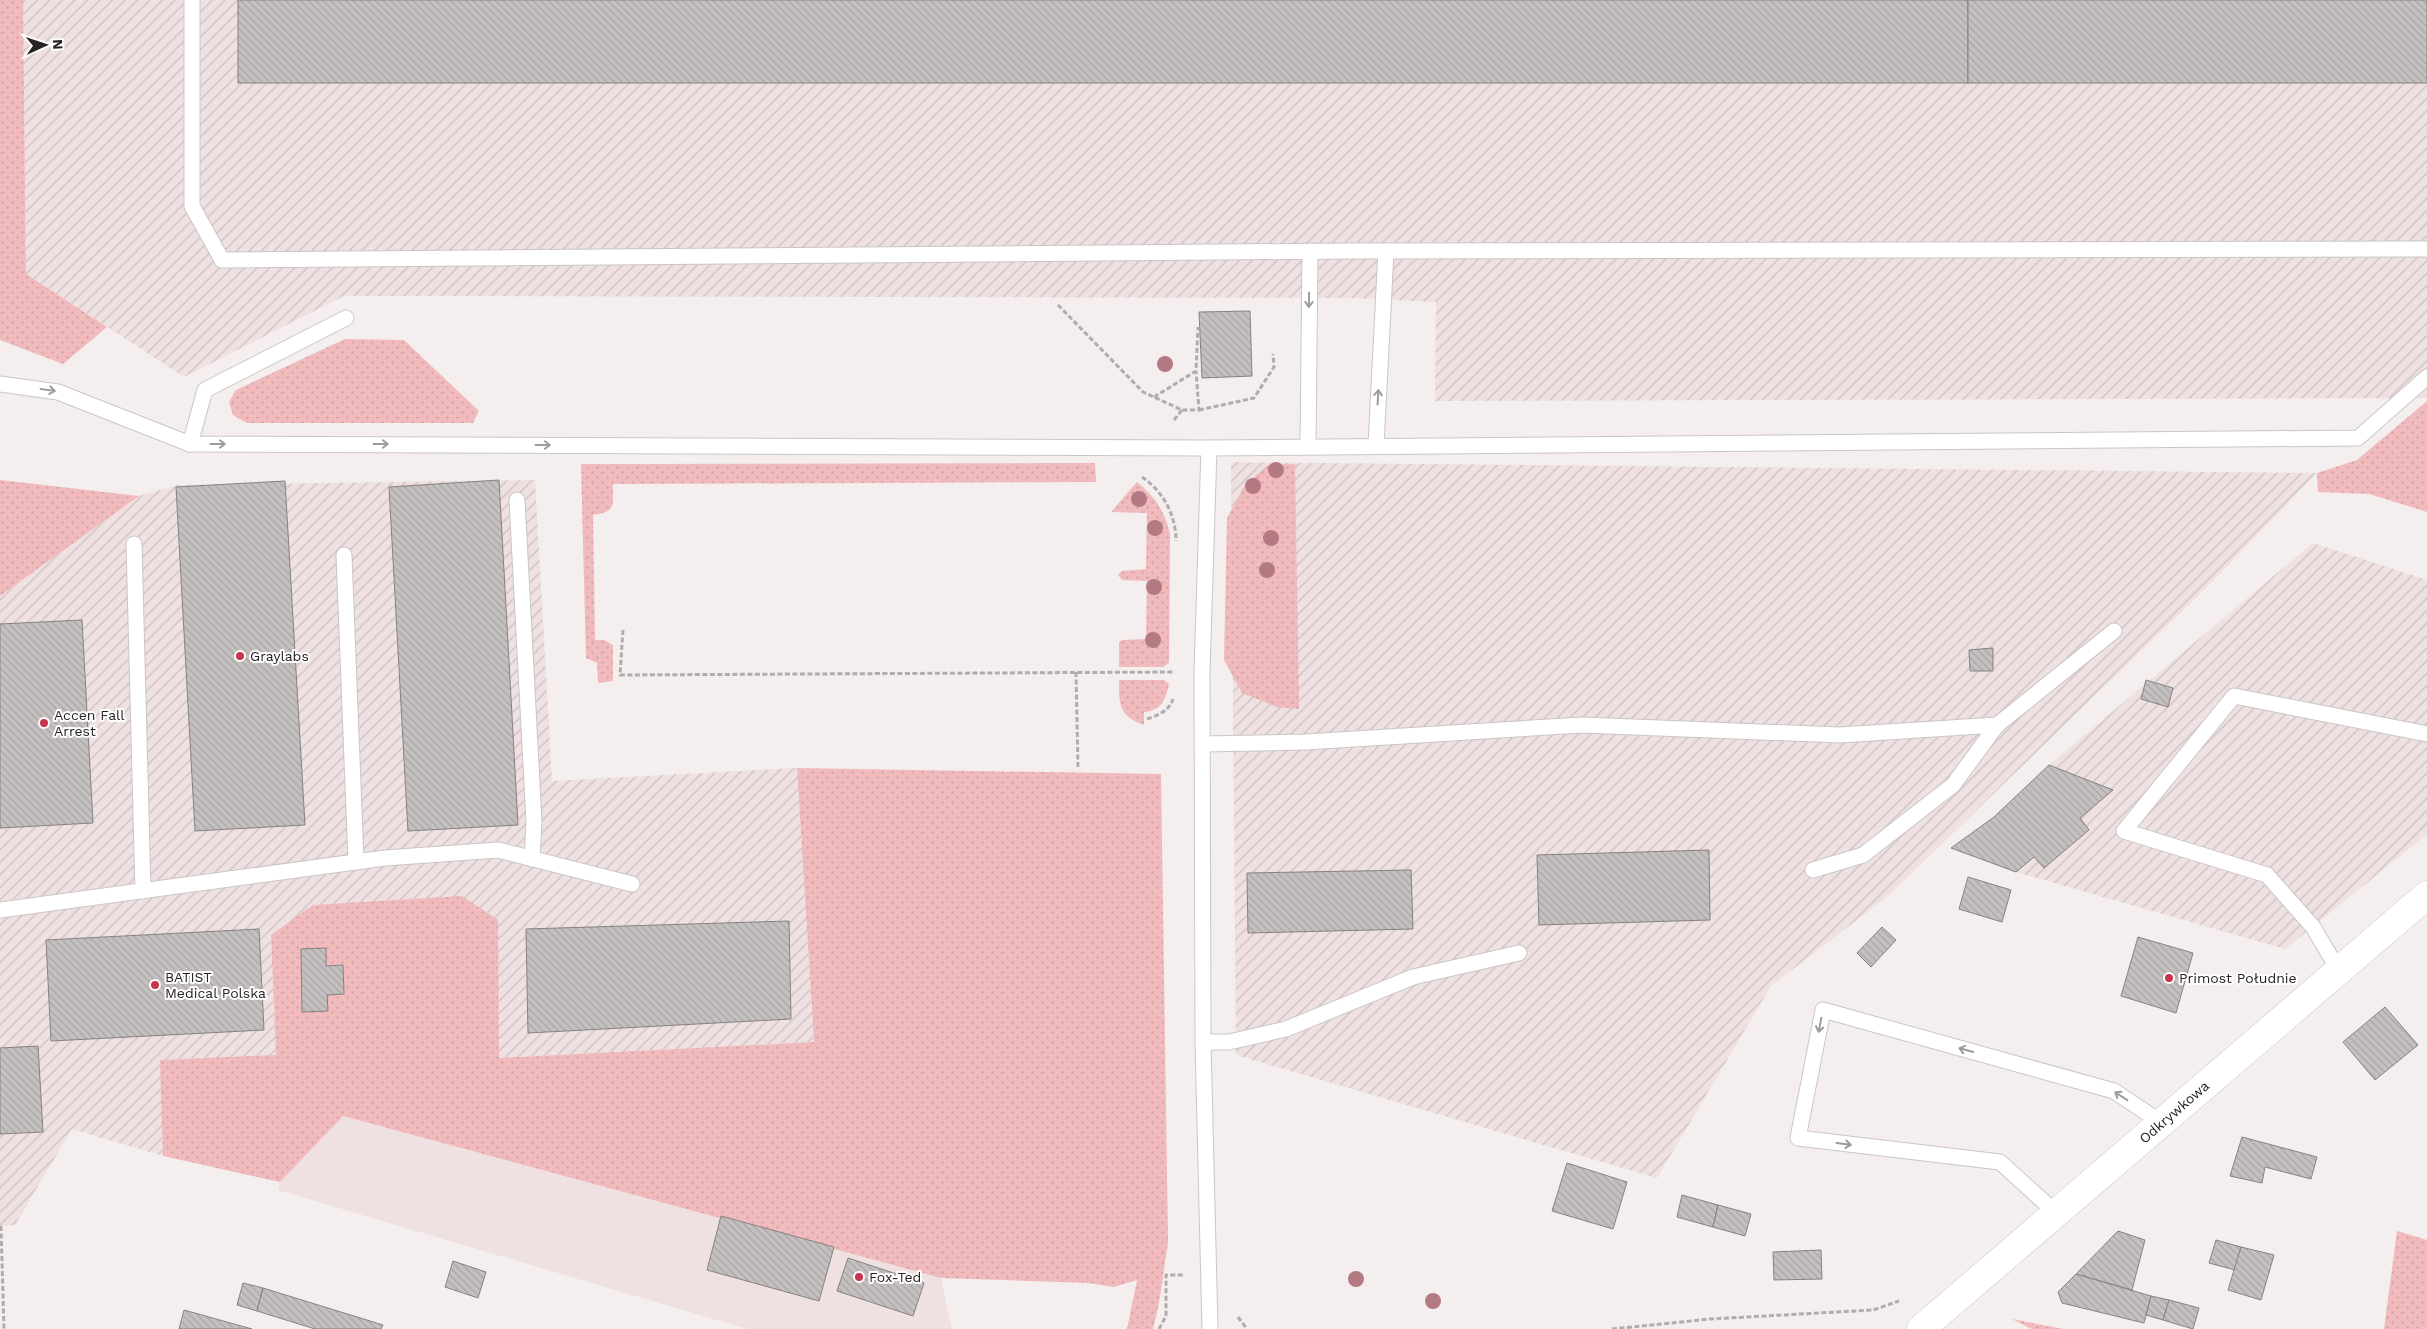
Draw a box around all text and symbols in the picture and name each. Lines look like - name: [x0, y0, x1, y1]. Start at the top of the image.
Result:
- north arrow: [20, 20, 70, 70]
- text: N: [50, 39, 66, 50]
- one-way arrow: [1305, 292, 1314, 308]
- one-way arrow: [40, 385, 56, 395]
- one-way arrow: [1374, 389, 1383, 405]
- one-way arrow: [210, 439, 226, 449]
- one-way arrow: [372, 439, 389, 449]
- one-way arrow: [535, 440, 551, 450]
- place label: Graylabs: [250, 648, 309, 664]
- marker: Graylabs: [234, 650, 246, 662]
- place label: Accen Fall Arrest: [54, 707, 125, 739]
- marker: Accen Fall Arrest: [38, 717, 50, 729]
- place label: BATIST Medical Polska: [165, 969, 266, 1001]
- place label: Primost Południe: [2179, 970, 2297, 986]
- marker: Primost Południe: [2163, 972, 2175, 984]
- marker: BATIST Medical Polska: [149, 979, 161, 991]
- one-way arrow: [1815, 1016, 1825, 1032]
- one-way arrow: [1958, 1044, 1974, 1054]
- street label: Odkrywkowa: [2136, 1077, 2212, 1147]
- one-way arrow: [2114, 1091, 2128, 1101]
- one-way arrow: [1836, 1139, 1852, 1149]
- place label: Fox-Ted: [869, 1269, 921, 1285]
- marker: Fox-Ted: [853, 1271, 865, 1283]

